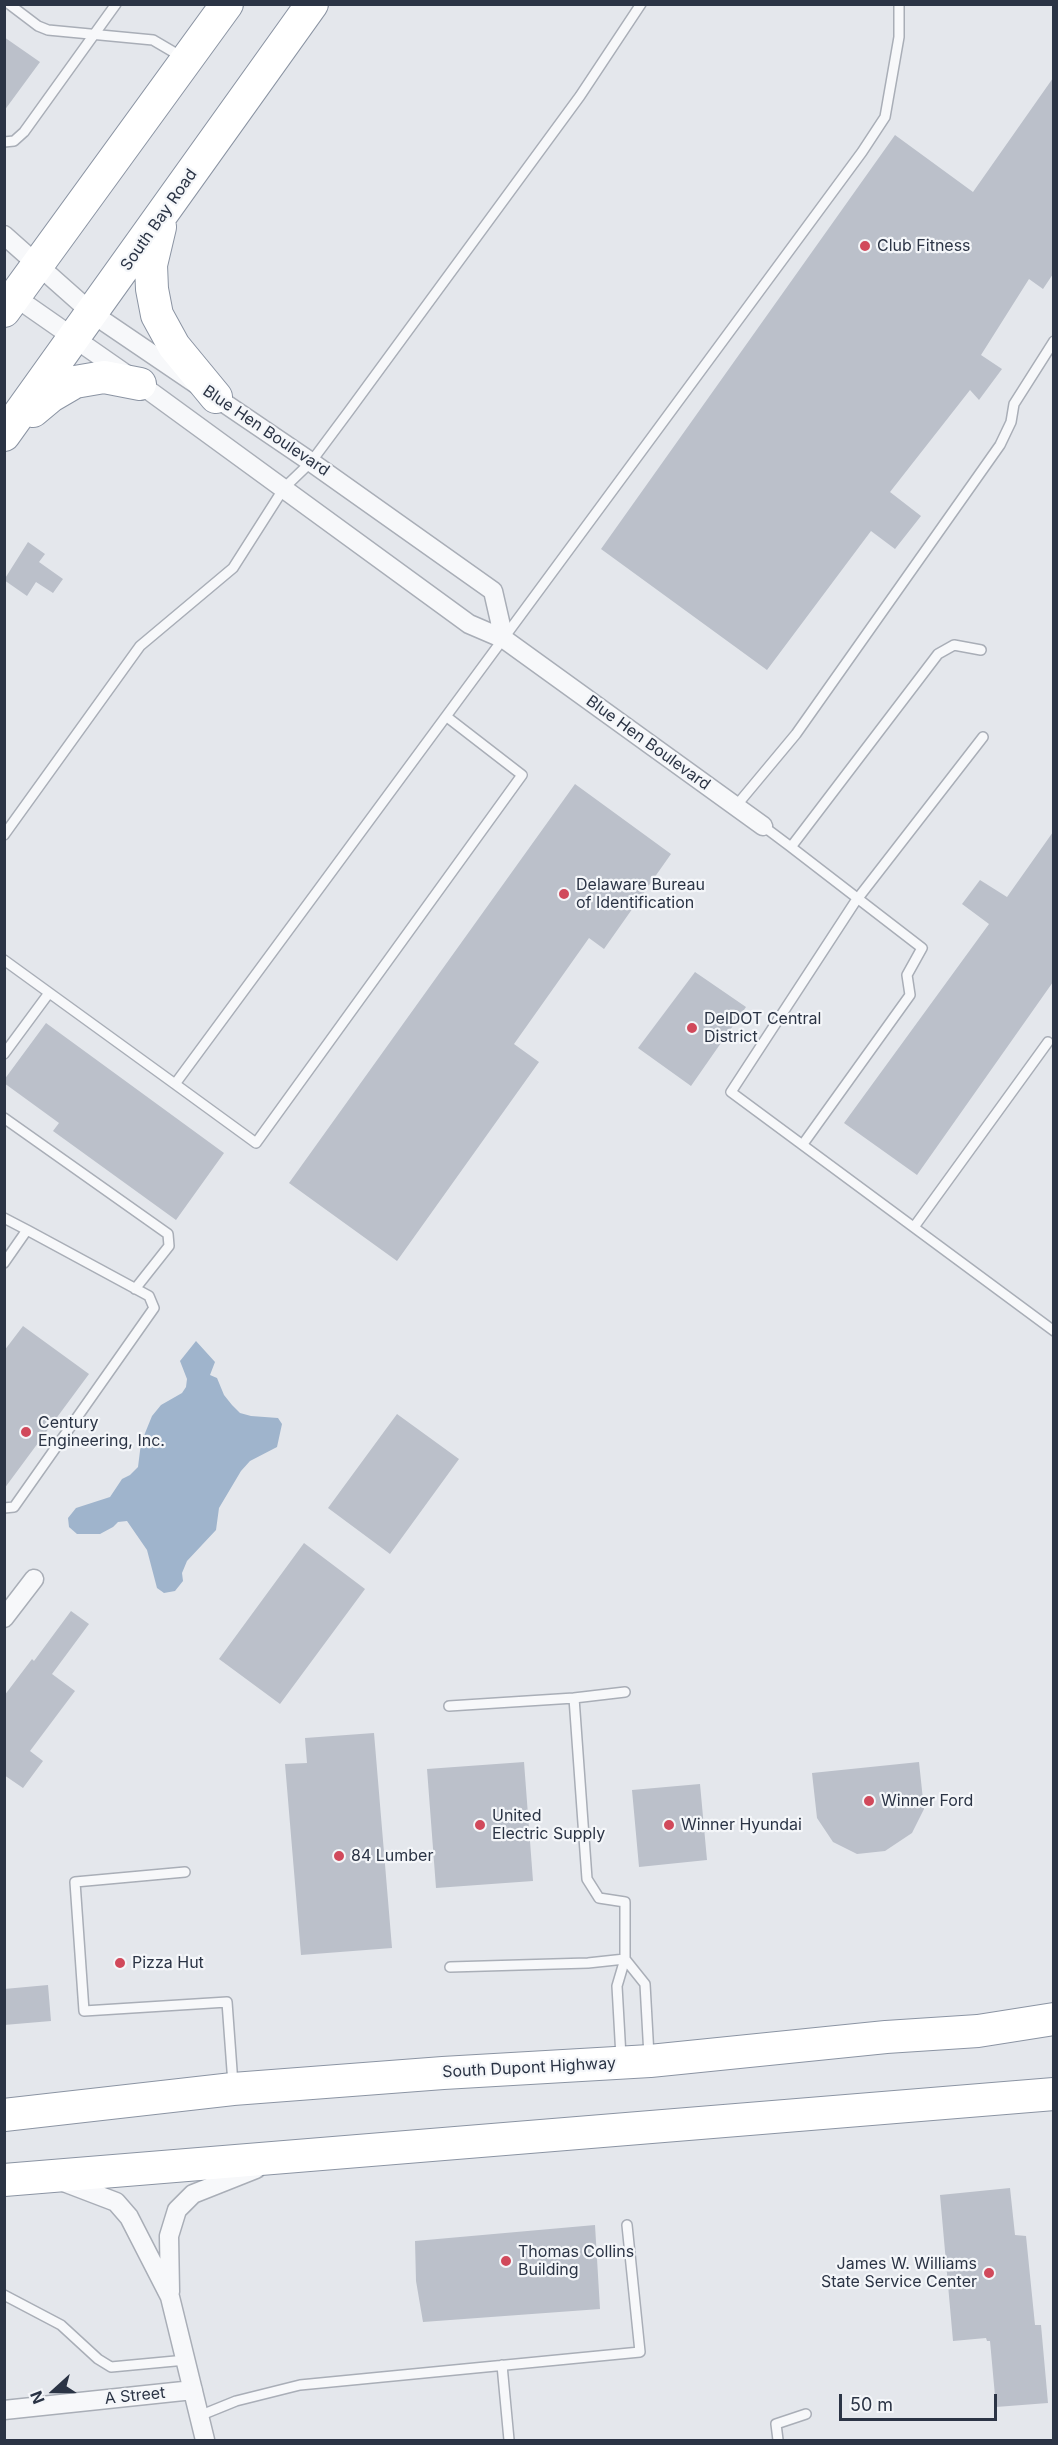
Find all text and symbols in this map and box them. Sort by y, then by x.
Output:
street label: South Bay Road [117,165,201,275]
place label: Club Fitness [877,236,971,256]
marker: Club Fitness [858,239,872,253]
street label: Blue Hen Boulevard [199,381,333,481]
street label: Blue Hen Boulevard [582,692,714,794]
place label: Delaware Bureau of Identification [576,875,705,913]
marker: Delaware Bureau of Identification [557,887,571,901]
place label: DelDOT Central District [704,1009,821,1047]
marker: DelDOT Central District [685,1021,699,1035]
place label: Century Engineering, Inc. [38,1413,165,1451]
marker: Century Engineering, Inc. [19,1425,33,1439]
place label: Winner Ford [881,1791,973,1811]
marker: Winner Ford [862,1794,876,1808]
place label: United Electric Supply [492,1806,605,1844]
place label: Winner Hyundai [681,1815,802,1835]
marker: United Electric Supply [473,1818,487,1832]
marker: Winner Hyundai [662,1818,676,1832]
place label: 84 Lumber [351,1846,433,1866]
marker: 84 Lumber [332,1849,346,1863]
place label: Pizza Hut [132,1953,204,1973]
marker: Pizza Hut [113,1956,127,1970]
street label: South Dupont Highway [442,2054,616,2082]
place label: Thomas Collins Building [518,2242,634,2280]
marker: Thomas Collins Building [499,2254,513,2268]
place label: James W. Williams State Service Center [821,2254,977,2292]
marker: James W. Williams State Service Center [982,2266,996,2280]
north arrow [24,2361,84,2421]
scale bar [842,2382,1000,2420]
street label: A Street [104,2383,166,2409]
text: N [26,2388,49,2407]
text: 50 m [850,2394,893,2415]

